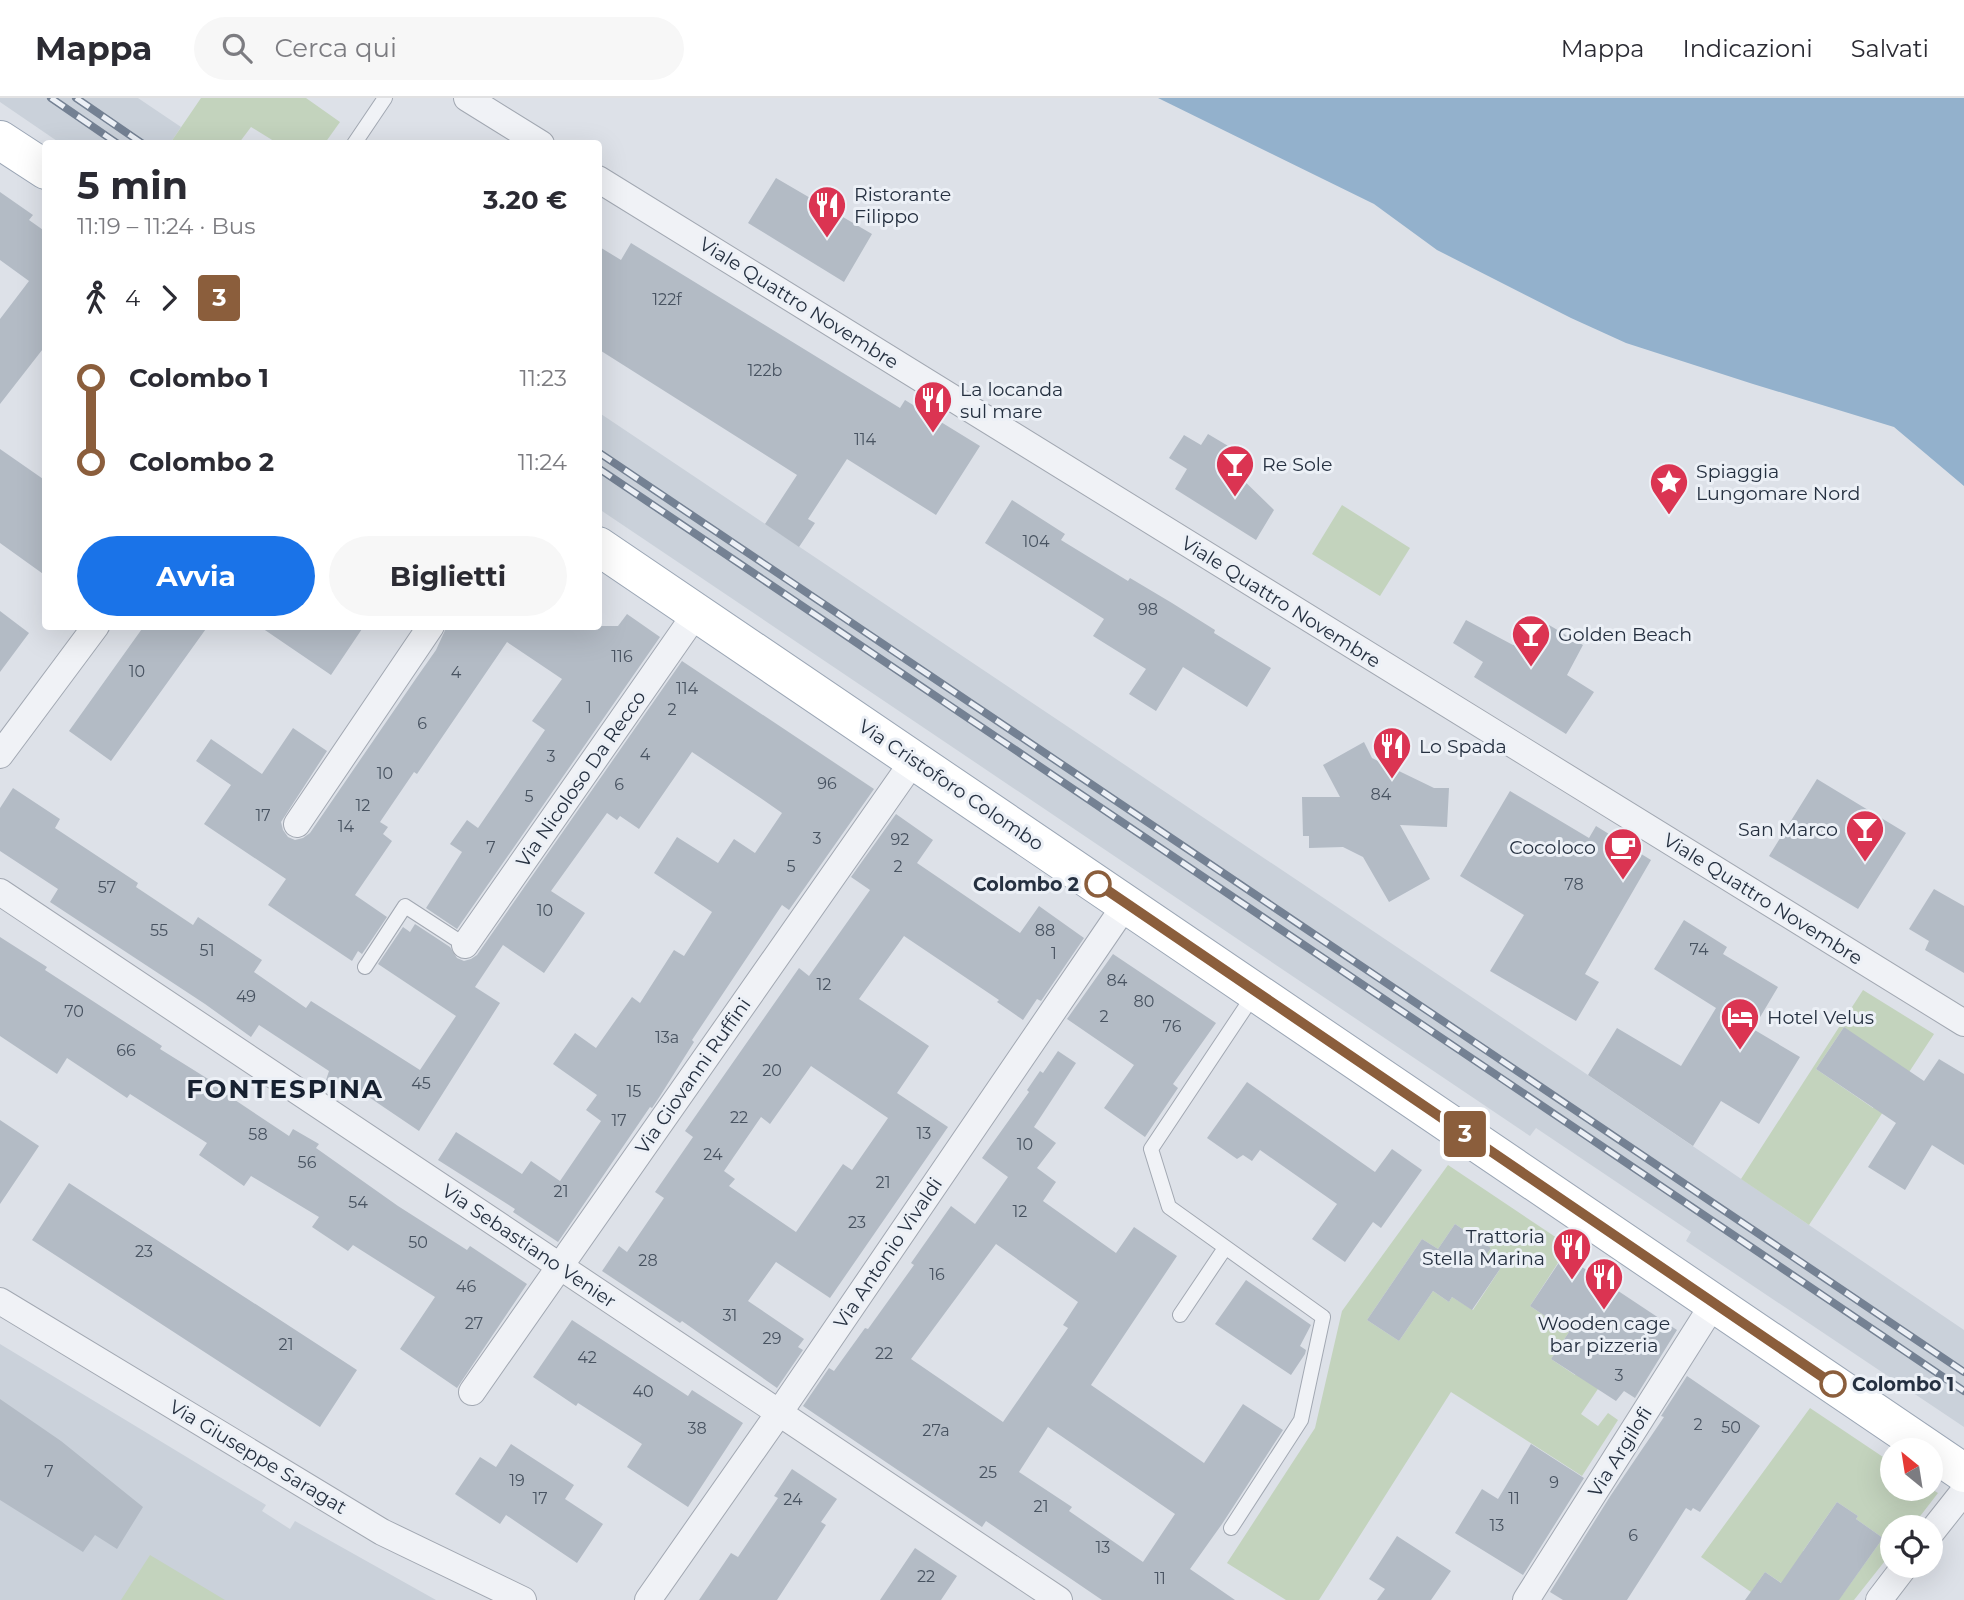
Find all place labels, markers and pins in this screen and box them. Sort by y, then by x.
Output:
place label: Ristorante Filippo [854,183,951,228]
restaurant icon: Ristorante Filippo [806,184,848,239]
place label: La locanda sul mare [960,378,1063,423]
restaurant icon: La locanda sul mare [912,379,954,434]
bar icon: Re Sole [1214,443,1256,498]
place label: Re Sole [1262,453,1332,476]
place label: Spiaggia Lungomare Nord [1696,460,1860,505]
place icon: Spiaggia Lungomare Nord [1648,461,1690,516]
bar icon: Golden Beach [1510,613,1552,668]
place label: Golden Beach [1558,623,1692,646]
restaurant icon: Lo Spada [1371,725,1413,780]
place label: Lo Spada [1419,735,1507,758]
bar icon: San Marco [1844,808,1886,863]
place label: San Marco [1738,818,1838,841]
cafe icon: Cocoloco [1602,826,1644,881]
place label: Cocoloco [1509,836,1596,859]
marker: Colombo 2 [1085,871,1111,897]
place label: Colombo 2 [973,873,1079,896]
hotel icon: Hotel Velus [1719,996,1761,1051]
place label: Hotel Velus [1767,1006,1874,1029]
place label: Trattoria Stella Marina [1422,1225,1545,1270]
restaurant icon: Trattoria Stella Marina [1551,1226,1593,1281]
restaurant icon: Wooden cage bar pizzeria [1583,1256,1625,1311]
place label: Wooden cage bar pizzeria [1538,1312,1670,1357]
marker: Colombo 1 [1820,1371,1846,1397]
place label: Colombo 1 [1852,1373,1954,1396]

